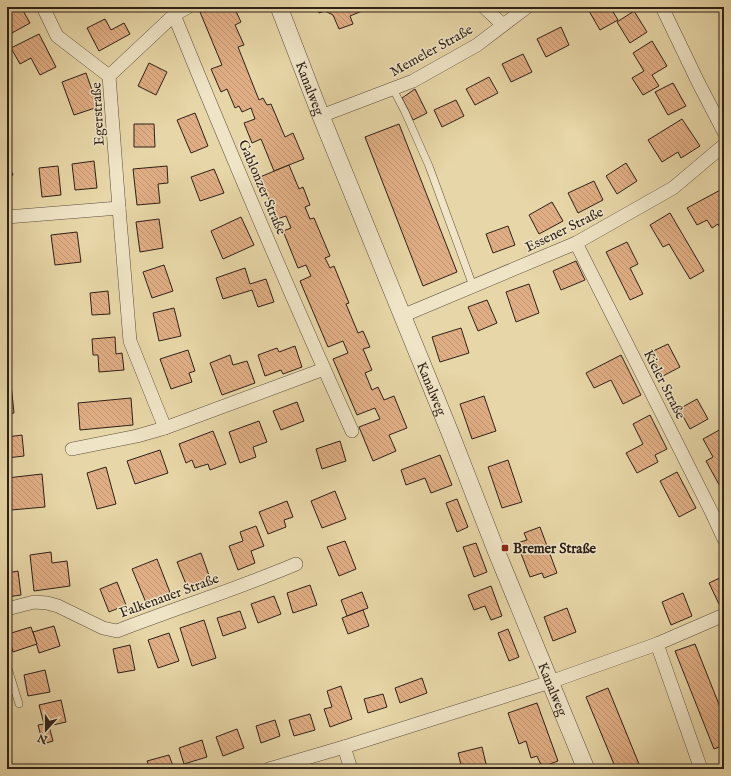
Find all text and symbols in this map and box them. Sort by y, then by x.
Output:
street label: Memeler Straße [387,20,477,81]
street label: Kanalweg [291,59,328,118]
street label: Egerstraße [87,81,109,146]
street label: Gablonzer Straße [234,137,290,238]
street label: Essener Straße [522,203,607,257]
street label: Kieler Straße [639,347,690,423]
street label: Kanalweg [412,359,450,419]
place label: Bremer Straße [513,540,597,558]
marker: Bremer Straße [500,543,510,553]
street label: Falkenauer Straße [117,569,222,622]
street label: Kanalweg [533,660,571,719]
north arrow [26,710,66,750]
text: N [35,730,51,747]

